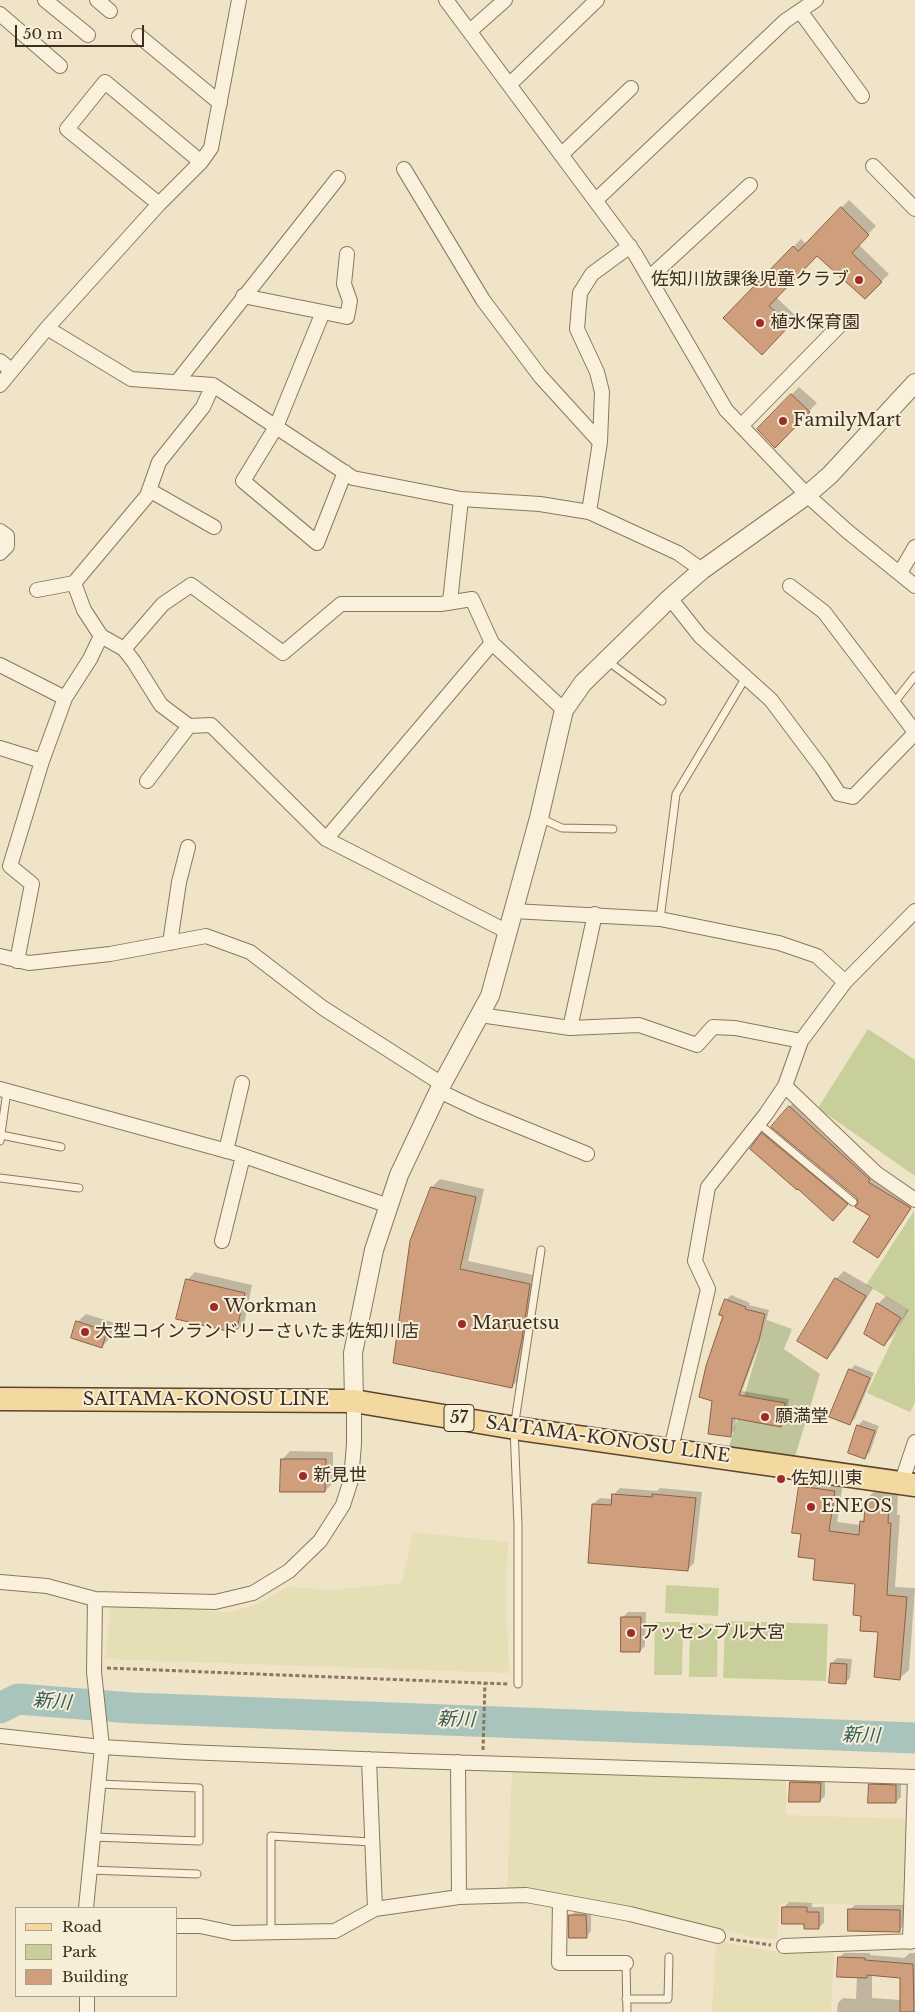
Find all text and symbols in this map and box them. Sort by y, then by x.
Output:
scale bar [18,15,146,47]
text: 50 m [23,24,63,43]
place label: 佐知川放課後児童クラブ [651,269,849,291]
marker: 佐知川放課後児童クラブ [853,274,865,286]
place label: 植水保育園 [770,312,860,334]
marker: 植水保育園 [754,317,766,329]
place label: FamilyMart [793,410,901,432]
marker: FamilyMart [777,415,789,427]
place label: Workman [224,1296,317,1318]
marker: Workman [208,1301,220,1313]
place label: Maruetsu [472,1313,560,1335]
marker: Maruetsu [456,1318,468,1330]
place label: 大型コインランドリーさいたま佐知川店 [95,1321,419,1343]
marker: 大型コインランドリーさいたま佐知川店 [79,1326,91,1338]
street label: SAITAMA-KONOSU LINE [83,1389,329,1411]
road number: 57 [444,1405,474,1432]
place label: 願満堂 [775,1406,829,1428]
marker: 願満堂 [759,1411,771,1423]
street label: SAITAMA-KONOSU LINE [485,1412,731,1468]
place label: 新見世 [313,1465,367,1487]
place label: 佐知川東 [791,1468,863,1490]
marker: 新見世 [297,1470,309,1482]
marker: 佐知川東 [775,1473,787,1485]
place label: ENEOS [821,1496,892,1518]
marker: ENEOS [805,1501,817,1513]
place label: アッセンブル大宮 [641,1622,785,1644]
marker: アッセンブル大宮 [625,1627,637,1639]
water label: 新川 [32,1689,72,1715]
water label: 新川 [437,1708,475,1732]
water label: 新川 [842,1724,880,1748]
legend [15,1907,178,1997]
text: Road [62,1917,102,1936]
text: Park [62,1942,97,1961]
text: Building [62,1967,128,1986]

